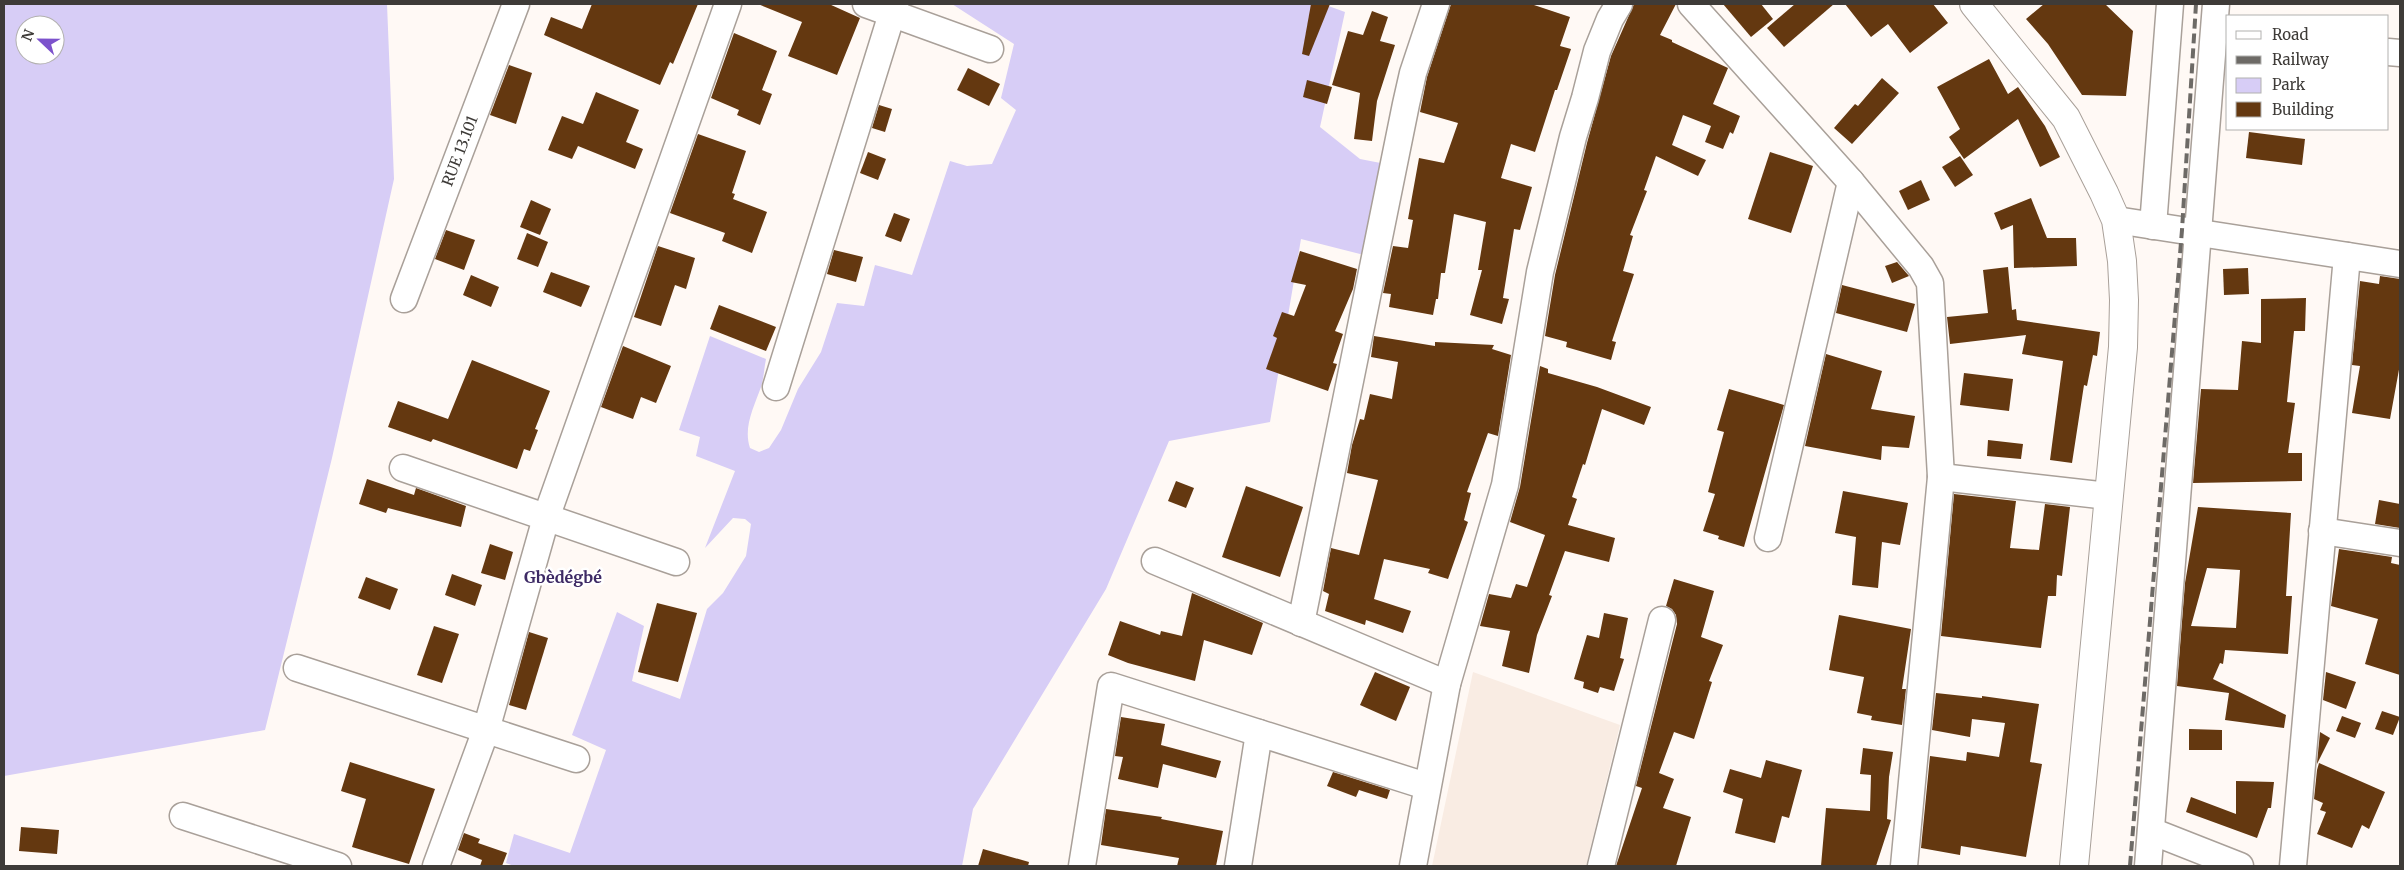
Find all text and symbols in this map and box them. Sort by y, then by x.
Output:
north arrow [15,15,65,65]
legend [2226,15,2389,130]
text: Road [2272,25,2308,44]
text: N [18,27,38,44]
text: Railway [2272,50,2329,69]
text: Park [2272,75,2306,94]
text: Building [2272,100,2334,119]
street label: RUE 13.101 [437,113,482,189]
district label: Gbèdégbé [524,567,602,587]

